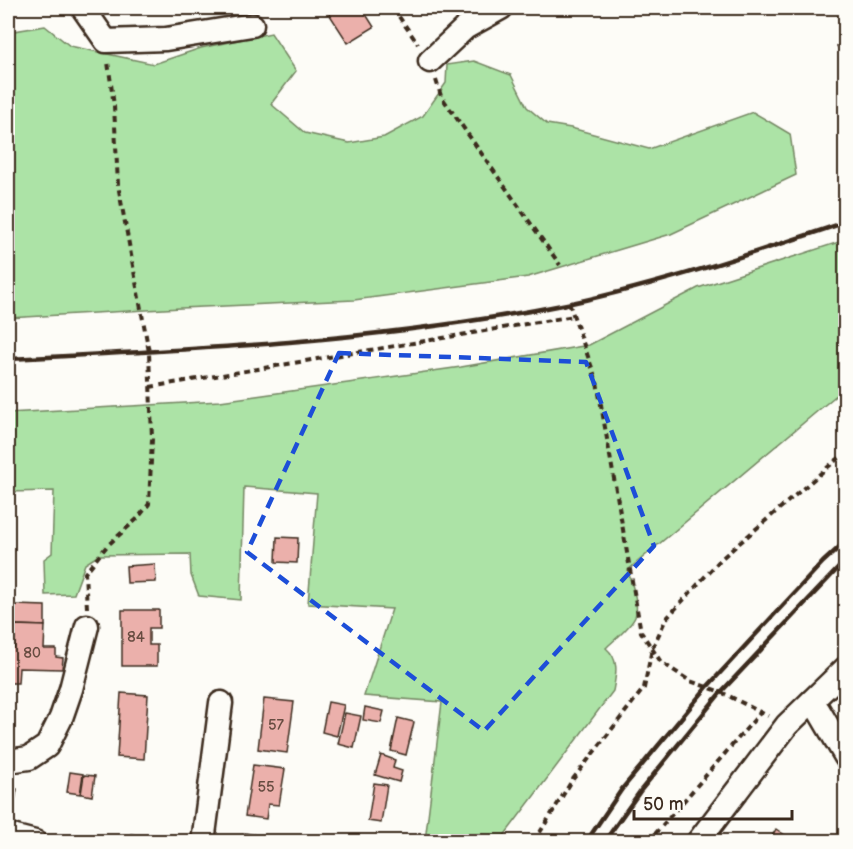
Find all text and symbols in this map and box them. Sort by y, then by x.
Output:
house number: 84 [127,628,145,647]
house number: 80 [23,644,41,663]
house number: 57 [268,716,285,735]
house number: 55 [257,778,275,797]
scale bar [634,783,792,821]
text: 50 m [643,794,684,815]

